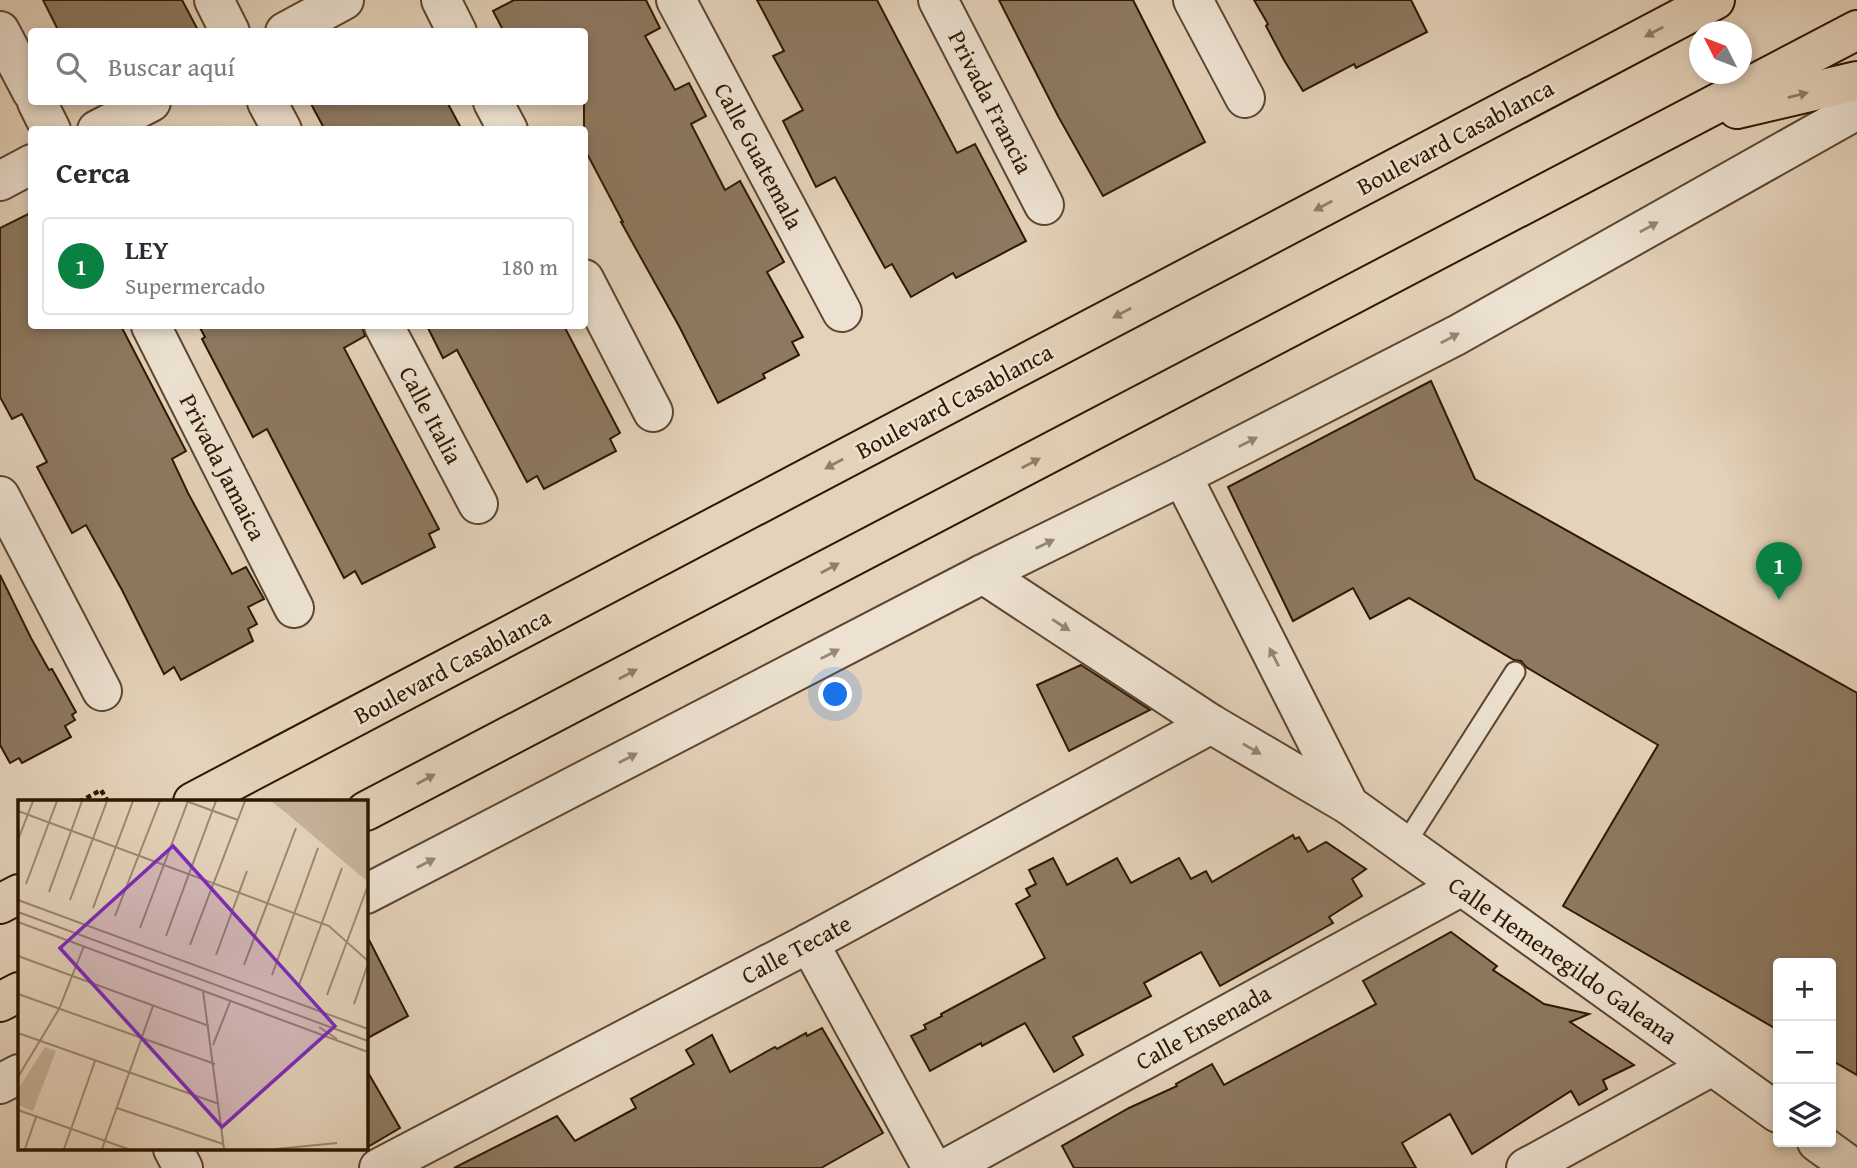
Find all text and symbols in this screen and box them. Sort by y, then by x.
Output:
north arrow [1689,21,1752,84]
street label: Privada Francia [940,24,1042,180]
one-way arrow [1645,26,1664,38]
search box [28,28,588,105]
text: Buscar aquí [108,47,235,86]
icon: search [52,48,90,86]
street label: Boulevard Casablanca [1350,70,1560,204]
street label: Calle Guatemala [706,76,813,236]
one-way arrow [1787,89,1809,100]
text: Cerca [56,150,130,194]
one-way arrow [1313,201,1333,212]
one-way arrow [1639,221,1658,233]
text: LEY [125,230,169,269]
text: 1 [75,250,87,283]
text: 180 m [501,250,558,283]
text: Supermercado [125,269,265,302]
one-way arrow [1112,307,1132,318]
one-way arrow [1441,332,1460,344]
street label: Boulevard Casablanca [849,334,1059,468]
street label: Calle Italia [391,360,472,471]
street label: Privada Jamaica [171,388,275,547]
one-way arrow [1238,437,1258,448]
one-way arrow [1021,457,1041,469]
one-way arrow [824,459,844,470]
one-way arrow [1035,539,1055,550]
pin: 1 [1756,542,1802,600]
one-way arrow [820,563,840,575]
street label: Boulevard Casablanca [347,599,557,733]
one-way arrow [1051,619,1071,632]
one-way arrow [1268,647,1279,667]
one-way arrow [821,648,841,660]
one-way arrow [618,668,638,679]
your location [818,677,852,711]
one-way arrow [1243,742,1262,755]
one-way arrow [619,752,638,764]
one-way arrow [416,773,436,785]
inset map [18,800,368,1150]
one-way arrow [416,857,436,868]
street label: Calle Hemenegildo Galeana [1441,867,1685,1053]
street label: Calle Tecate [735,905,857,993]
map controls [1773,958,1836,1147]
button: + [1773,958,1836,1021]
street label: Calle Ensenada [1129,975,1278,1079]
button: − [1773,1021,1836,1084]
button: layers [1773,1084,1836,1147]

